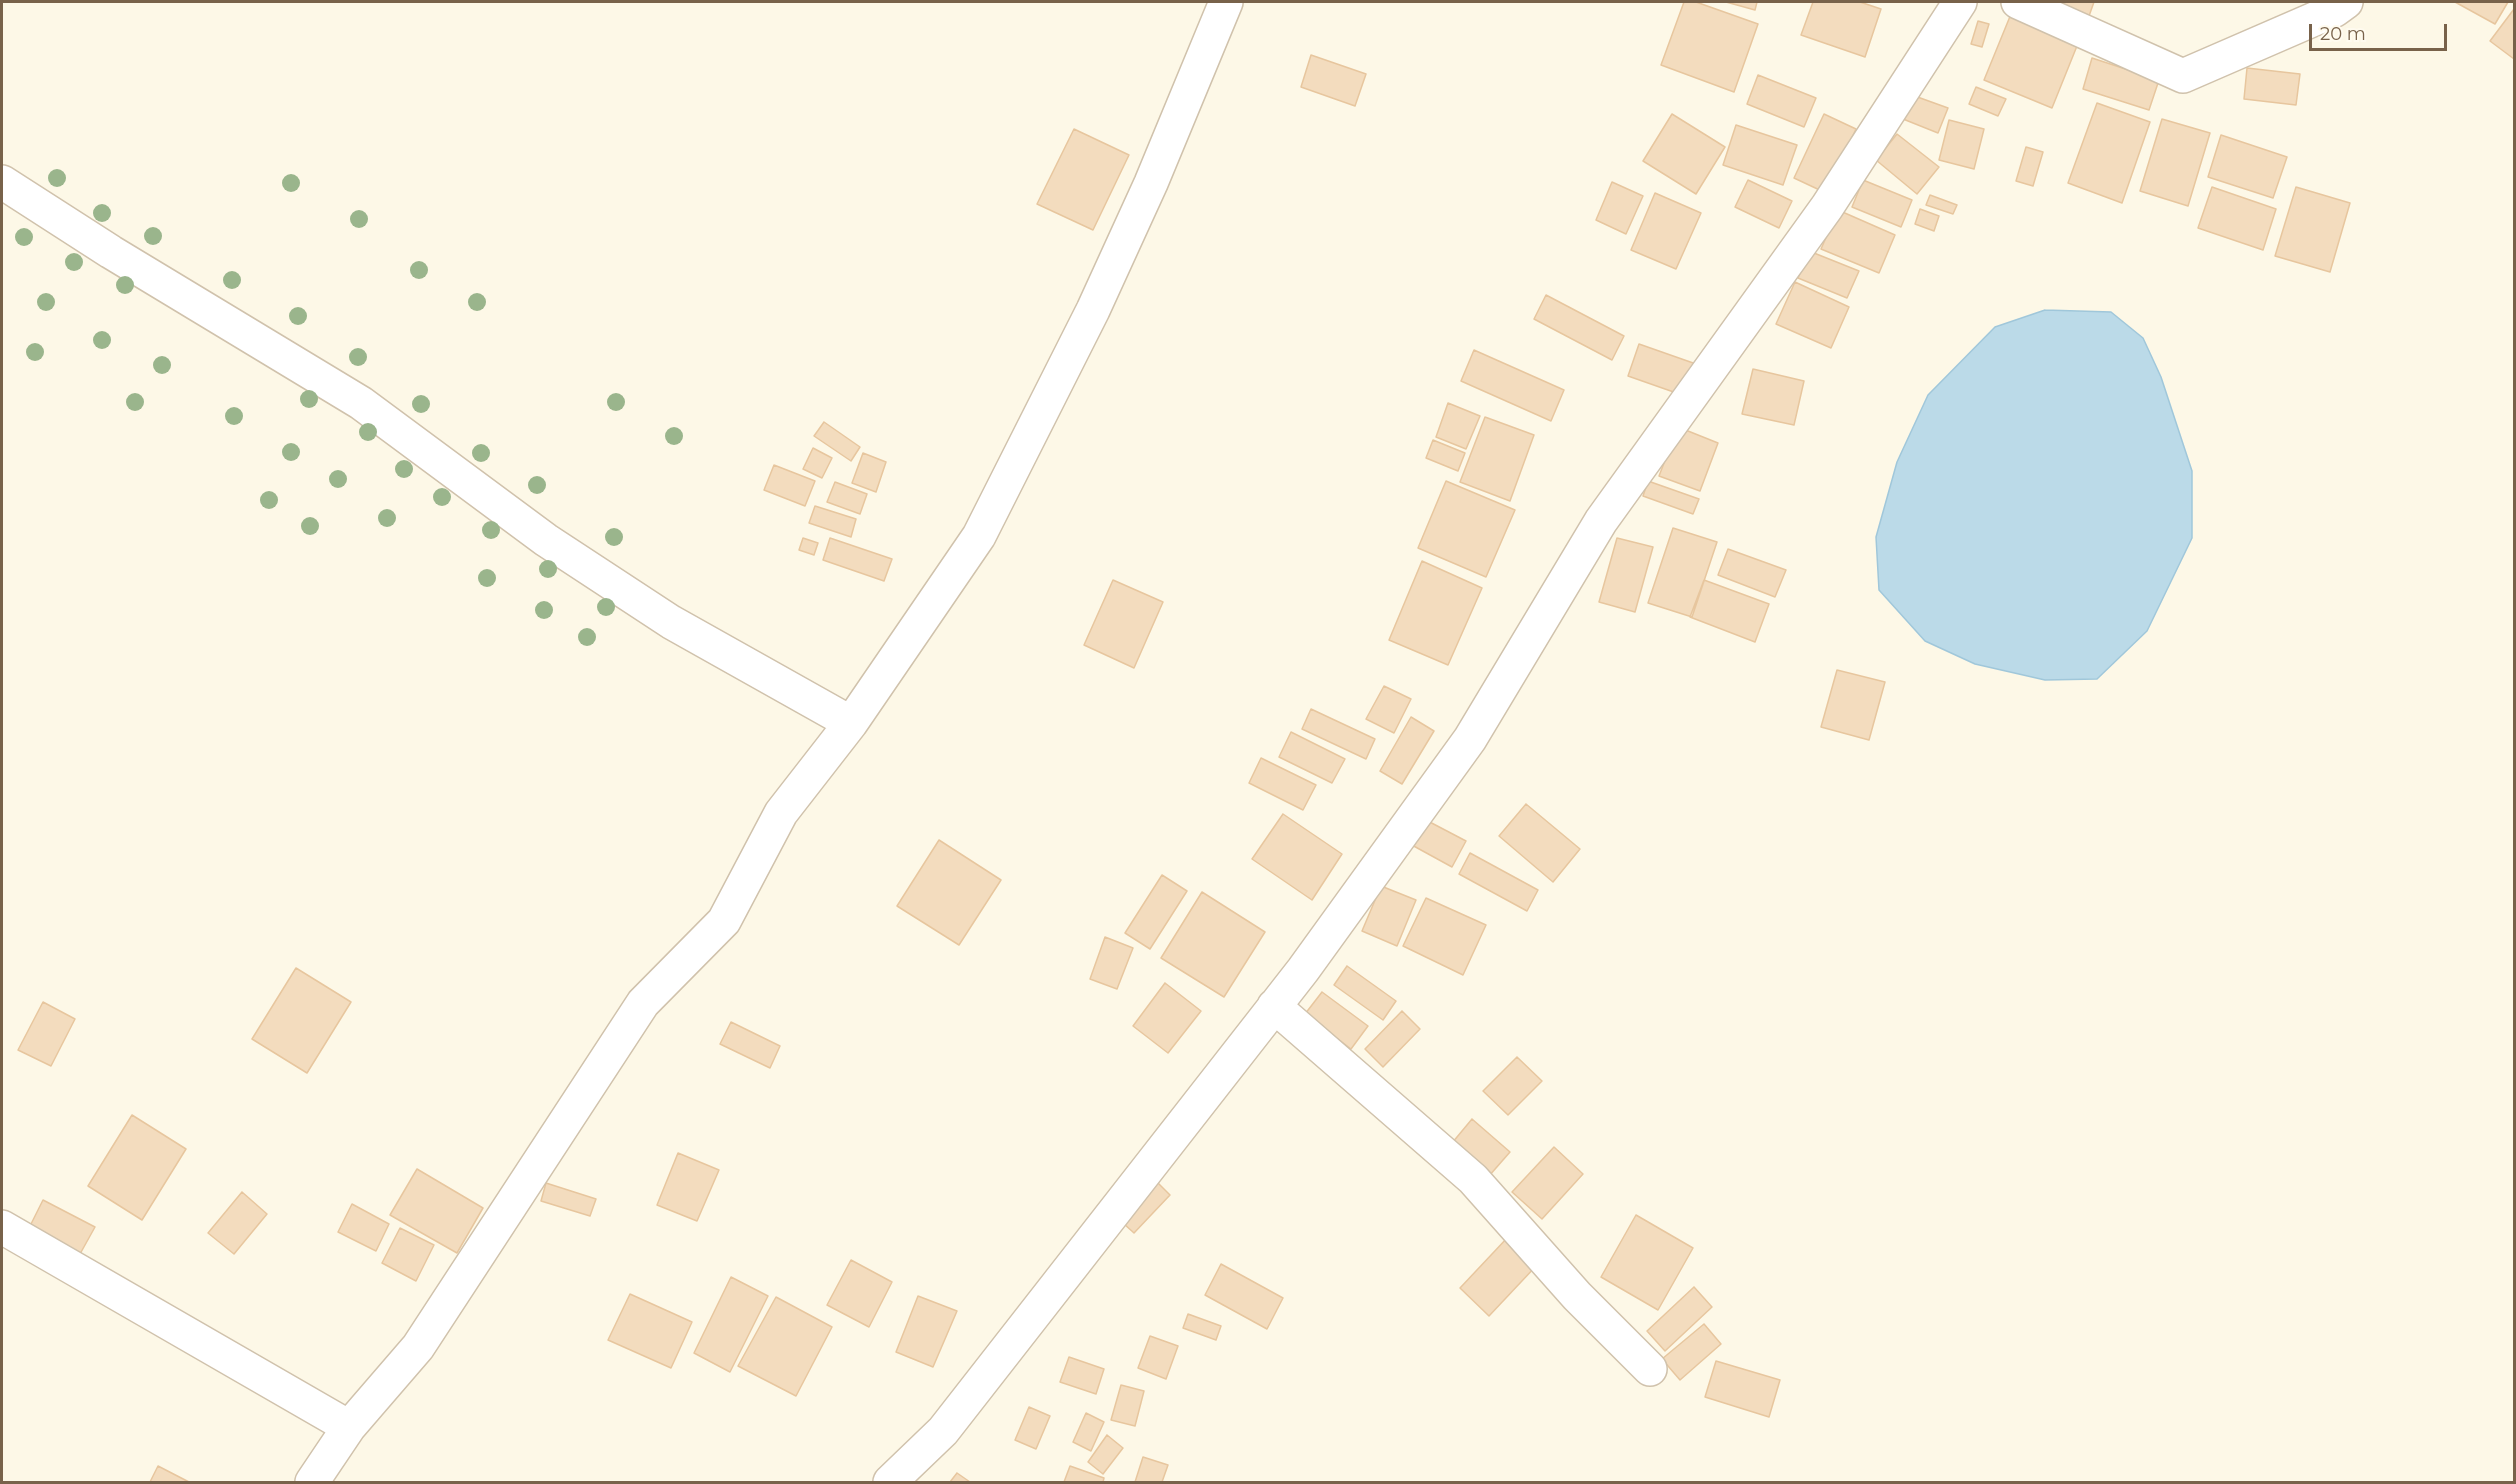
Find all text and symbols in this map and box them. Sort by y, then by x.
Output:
scale bar [2312,12,2450,50]
text: 20 m [2320,23,2366,45]

